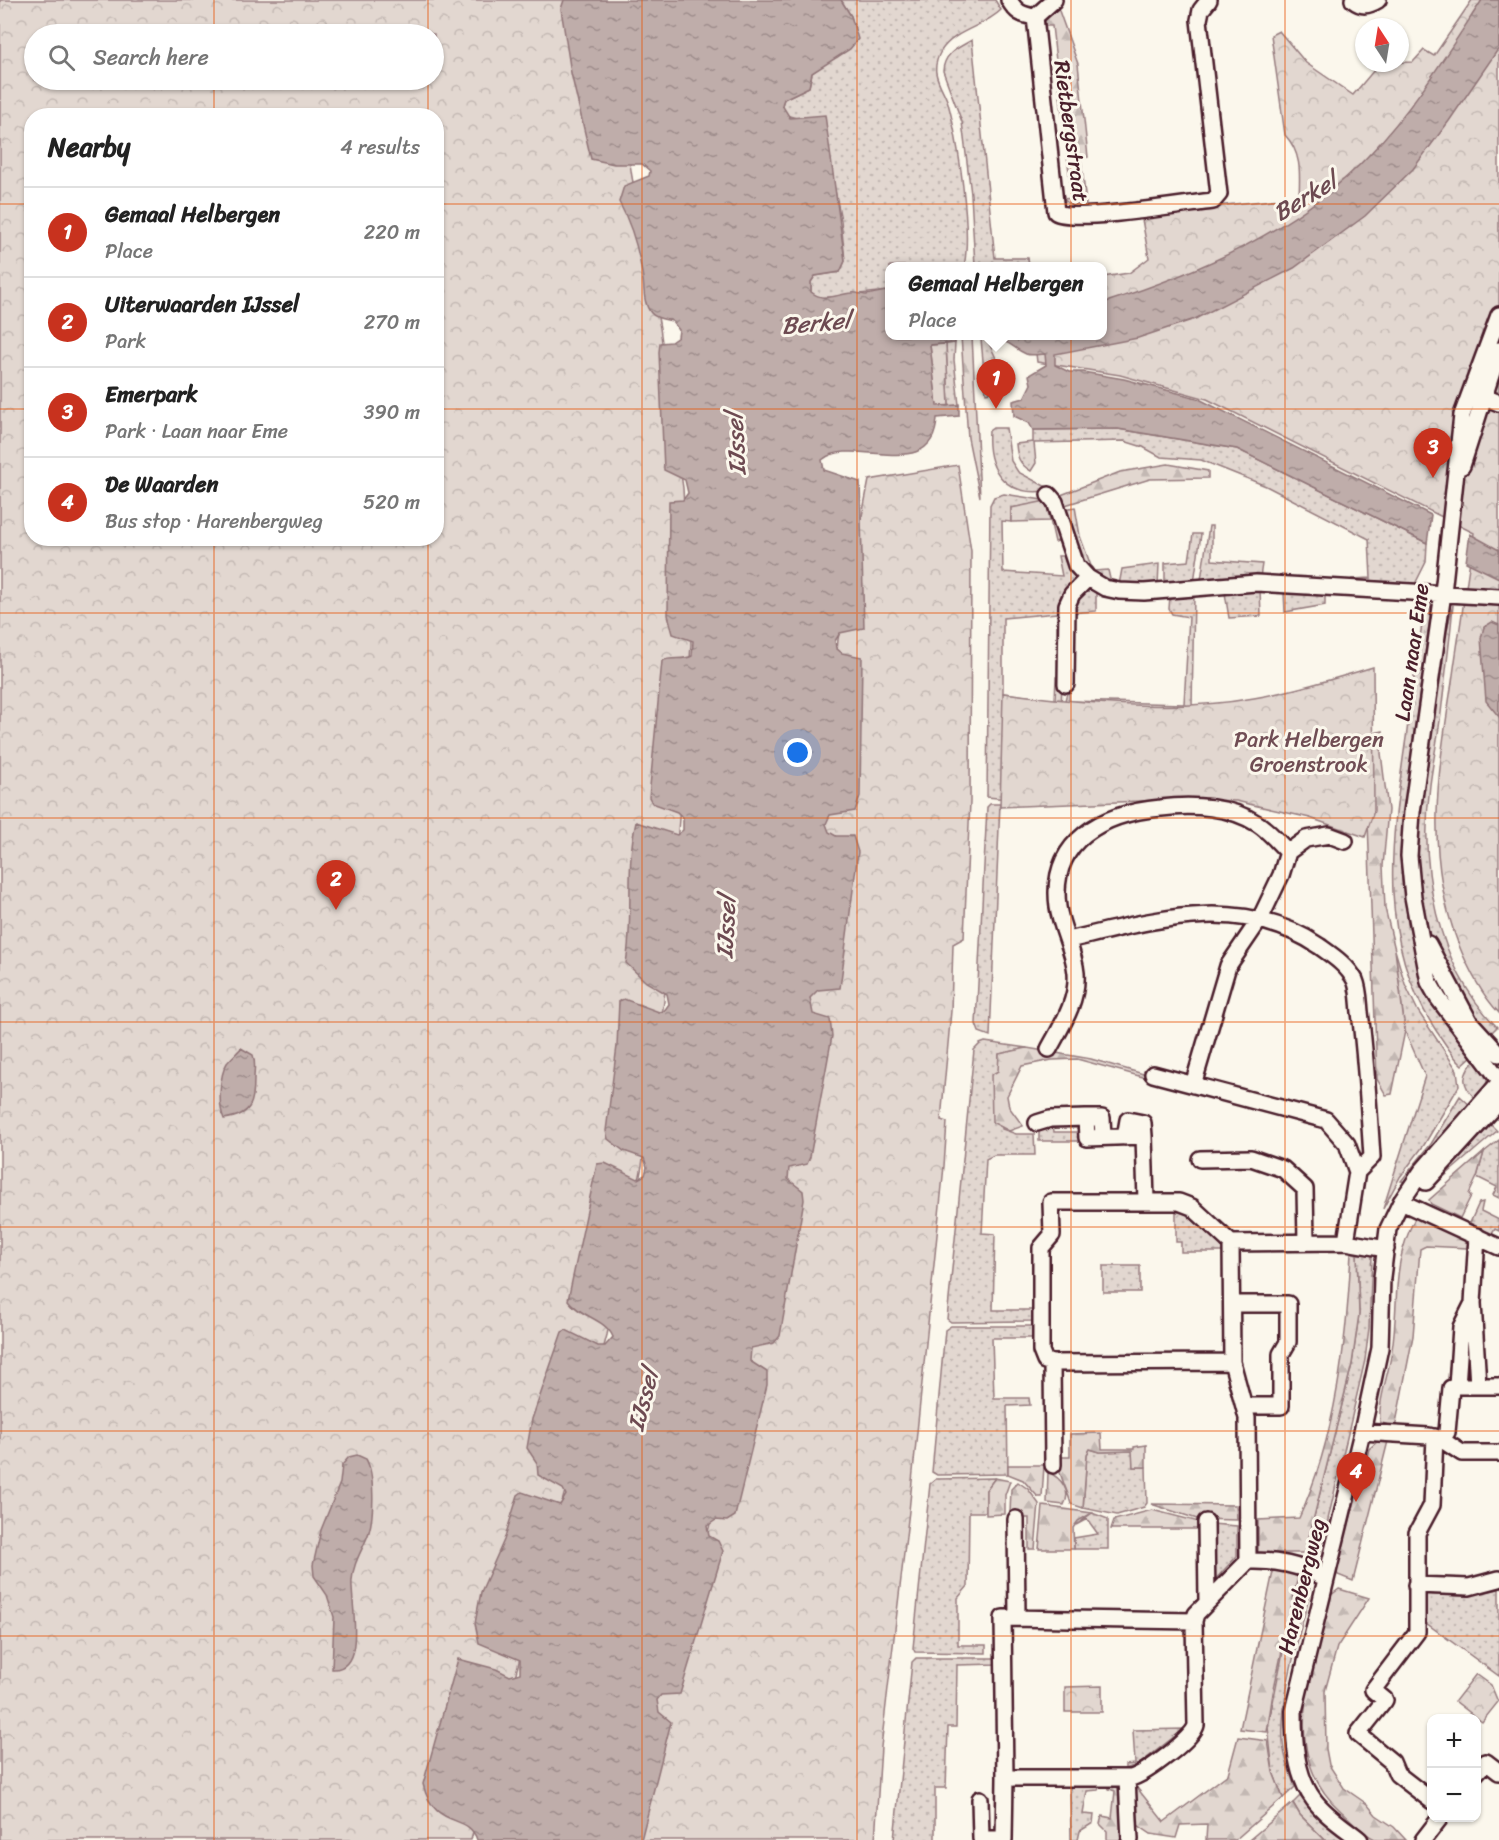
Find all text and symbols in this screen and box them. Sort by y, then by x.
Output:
north arrow [1355,18,1409,72]
search box [24,24,444,90]
text: Search here [93,38,209,77]
icon: search [45,41,78,74]
street label: Rietbergstraat [1042,58,1101,205]
text: Nearby [48,124,130,170]
text: 4 results [340,130,420,165]
water label: Berkel [1265,159,1350,233]
text: Gemaal Helbergen [105,195,280,234]
text: 1 [63,215,72,250]
text: 220 m [364,215,420,250]
text: Place [105,234,153,269]
popup [885,262,1107,340]
text: Gemaal Helbergen [908,264,1084,303]
text: Uiterwaarden IJssel [105,285,299,324]
water label: Berkel [780,299,857,347]
text: Place [908,303,957,338]
text: 2 [62,305,73,340]
text: 270 m [364,305,420,340]
text: Park [105,324,146,359]
pin: 1 [976,360,1016,409]
text: Emerpark [105,375,198,414]
text: 3 [62,395,73,430]
text: 390 m [364,395,420,430]
water label: IJssel [713,407,759,477]
text: Park · Laan naar Eme [105,414,288,449]
pin: 3 [1414,428,1452,478]
text: De Waarden [105,465,218,504]
text: 4 [61,485,74,520]
text: 520 m [363,485,420,520]
text: Bus stop · Harenbergweg [105,504,323,539]
street label: Laan naar Eme [1383,581,1440,724]
park label: Park Helbergen Groenstrook [1234,720,1384,784]
your location [783,738,812,767]
pin: 2 [316,860,356,910]
water label: IJssel [703,890,749,960]
water label: IJssel [614,1360,673,1436]
pin: 4 [1336,1452,1376,1502]
street label: Harenbergweg [1266,1514,1337,1658]
map controls [1427,1714,1481,1822]
button: + [1427,1714,1481,1768]
button: − [1427,1768,1481,1822]

